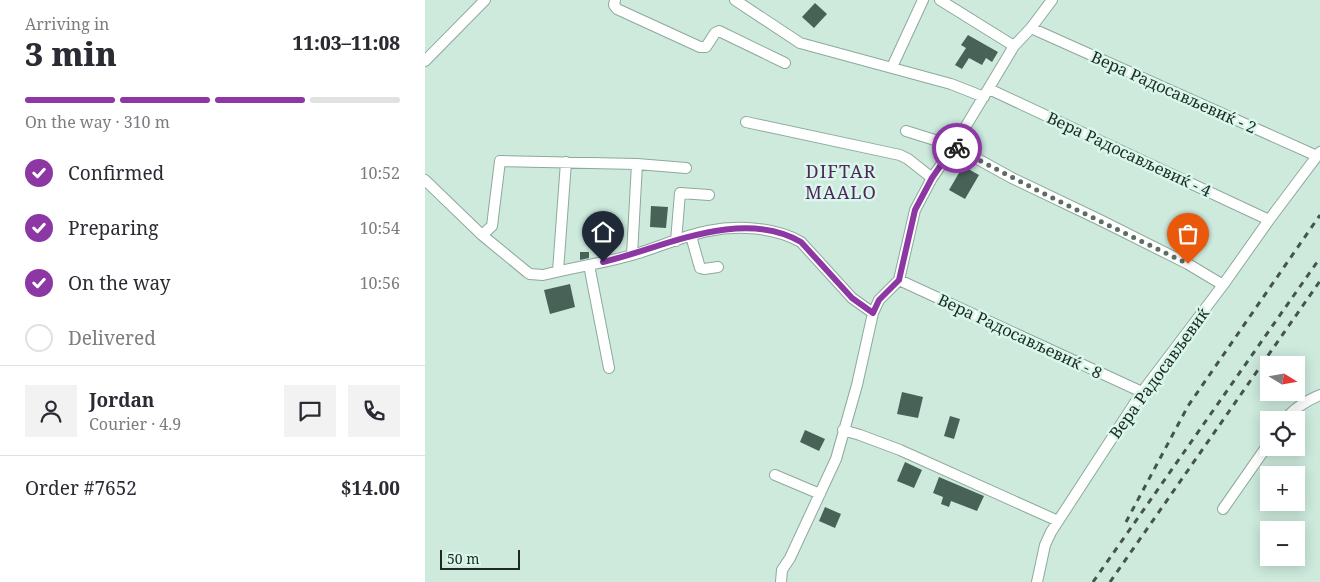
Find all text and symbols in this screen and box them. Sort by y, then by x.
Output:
text: Arriving in [25,13,109,35]
text: 11:03–11:08 [292,30,400,56]
text: 3 min [25,32,117,75]
street label: Вера Радосављевиќ - 2 [1088,46,1260,138]
street label: Вера Радосављевиќ - 4 [1043,106,1215,202]
text: On the way · 310 m [25,111,170,133]
courier [932,123,982,173]
icon: bike [943,134,971,162]
icon: check [25,159,53,187]
district label: DIFTAR MAALO [805,159,877,204]
text: Confirmed [68,160,164,186]
text: 10:52 [360,162,400,184]
pin [582,211,624,262]
pin [1167,213,1209,264]
icon: check [25,214,53,242]
text: Preparing [68,215,158,241]
text: 10:54 [360,217,400,239]
icon: home [589,218,617,246]
icon: bag [1174,220,1202,248]
icon: check [25,269,53,297]
text: On the way [68,270,171,296]
text: 10:56 [360,272,400,294]
street label: Вера Радосављевиќ - 8 [934,288,1106,384]
street label: Вера Радосављевиќ [1104,303,1214,443]
text: Delivered [68,325,156,351]
north arrow [1260,356,1305,401]
map controls [1260,356,1305,566]
button: person [25,385,77,437]
button: chat [284,385,336,437]
button: phone [348,385,400,437]
text: Jordan [89,387,155,413]
button: locate [1260,411,1305,456]
text: Courier · 4.9 [89,413,181,435]
button: + [1260,466,1305,511]
text: Order #7652 [25,475,137,501]
text: $14.00 [341,475,400,501]
button: − [1260,521,1305,566]
scale bar [440,547,520,570]
text: 50 m [447,549,480,568]

